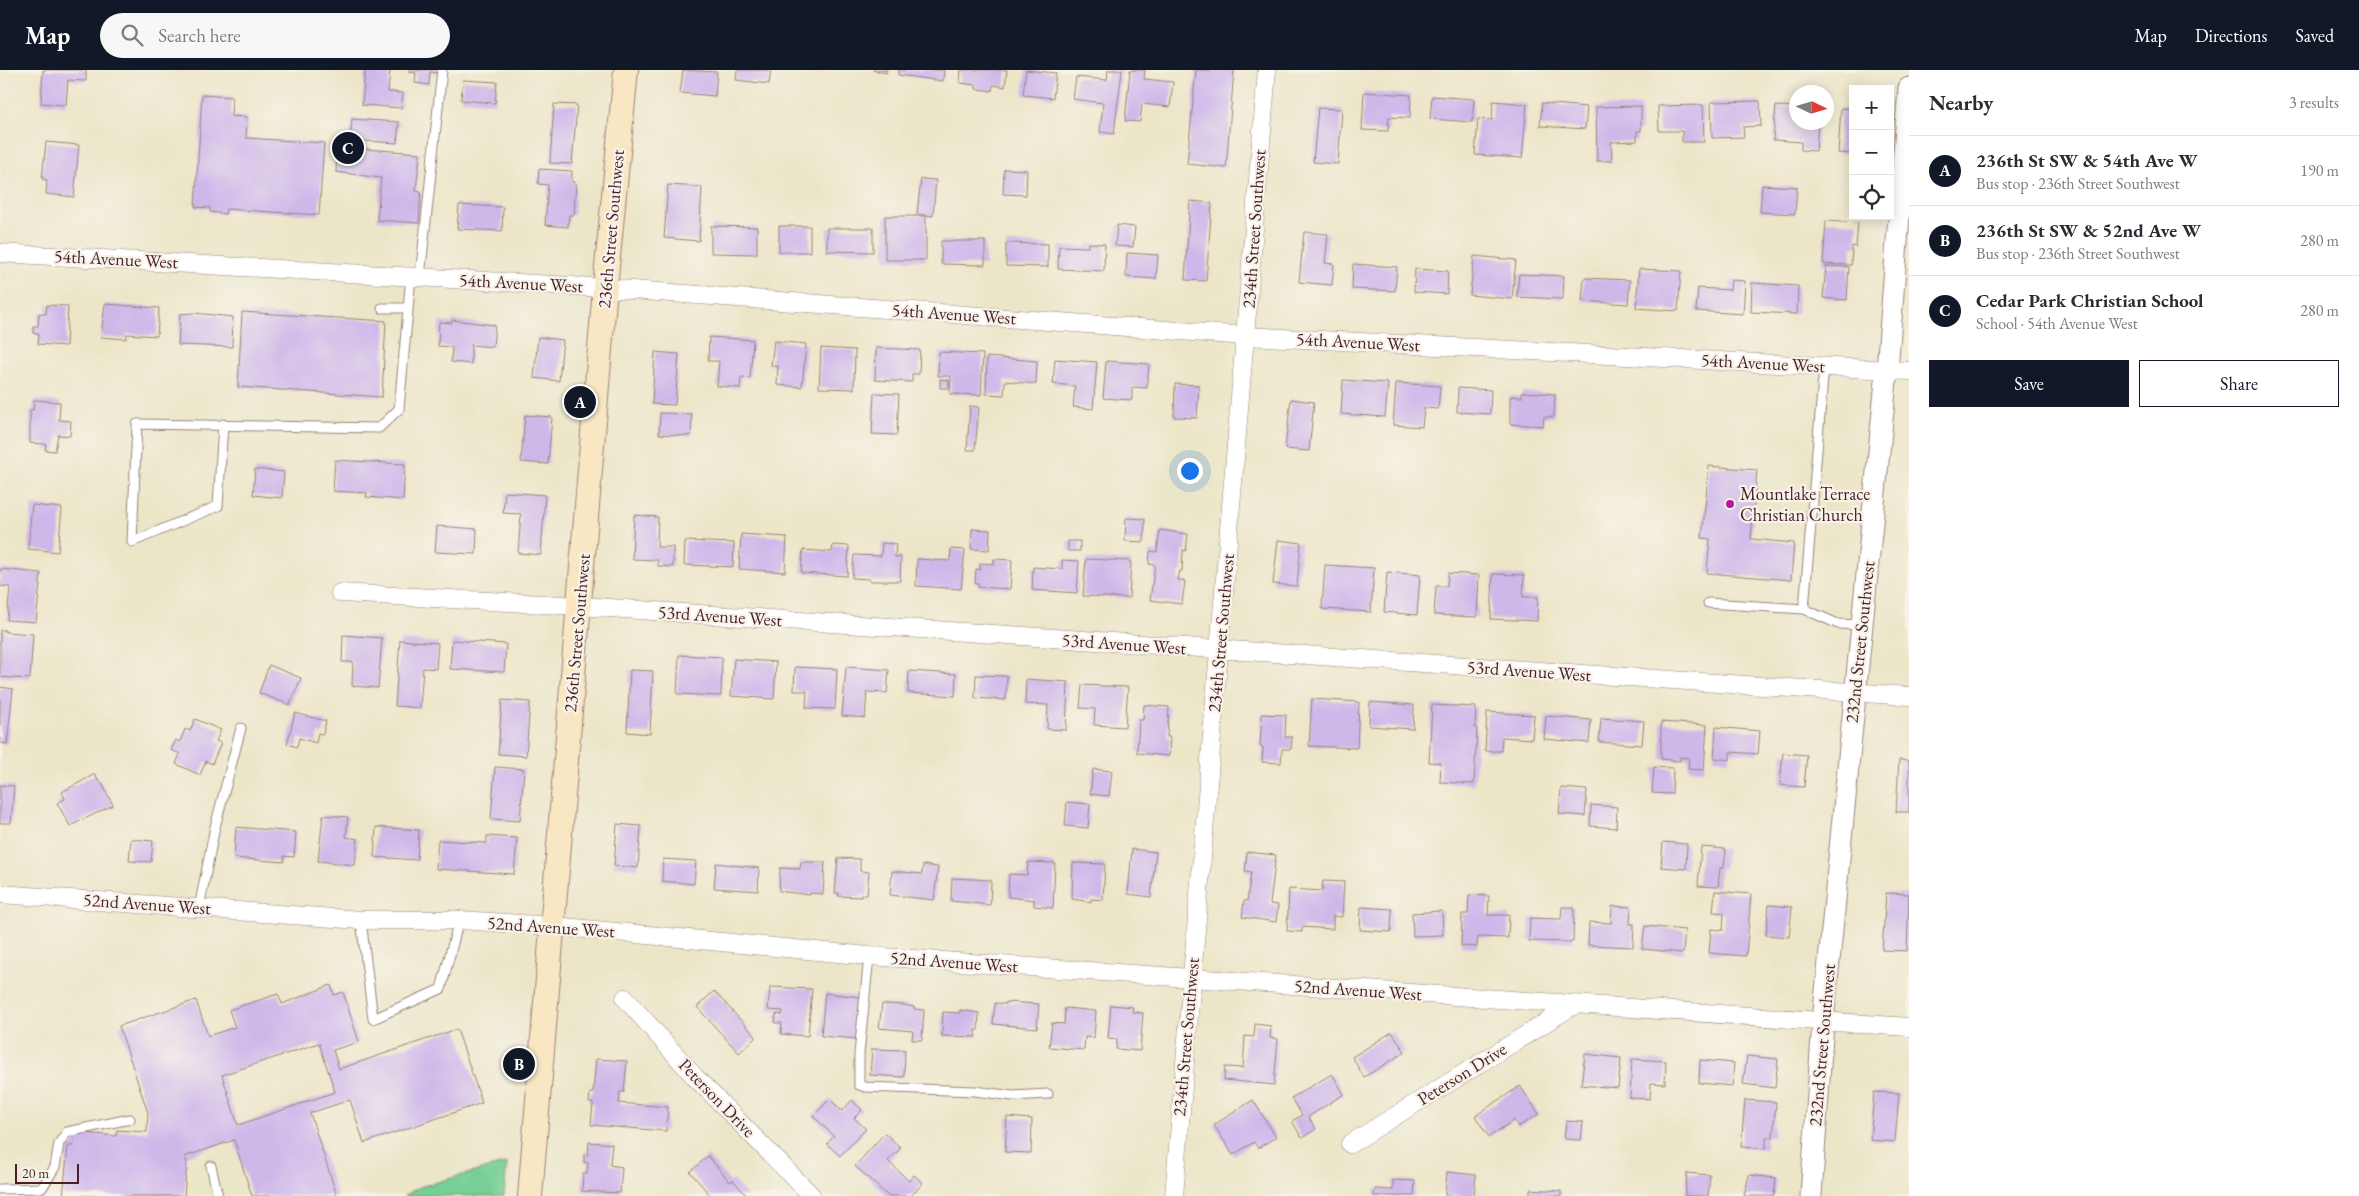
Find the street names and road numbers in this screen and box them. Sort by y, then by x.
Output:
street label: 236th Street Southwest [592,148,629,309]
street label: 234th Street Southwest [1236,148,1271,309]
street label: 54th Avenue West [53,244,179,273]
street label: 54th Avenue West [458,268,584,297]
street label: 54th Avenue West [891,298,1017,329]
street label: 54th Avenue West [1295,327,1421,356]
street label: 54th Avenue West [1700,348,1826,377]
street label: 236th Street Southwest [558,552,595,713]
street label: 234th Street Southwest [1202,552,1239,713]
street label: 232nd Street Southwest [1840,559,1879,724]
street label: 53rd Avenue West [657,600,783,631]
street label: 53rd Avenue West [1061,628,1187,659]
street label: 53rd Avenue West [1466,655,1592,686]
street label: 52nd Avenue West [82,888,212,919]
street label: 52nd Avenue West [486,911,616,942]
street label: 52nd Avenue West [889,946,1019,977]
street label: 234th Street Southwest [1167,956,1204,1117]
street label: 232nd Street Southwest [1803,962,1840,1127]
street label: 52nd Avenue West [1293,974,1423,1005]
street label: Peterson Drive [1413,1037,1511,1110]
street label: Peterson Drive [674,1053,761,1142]

